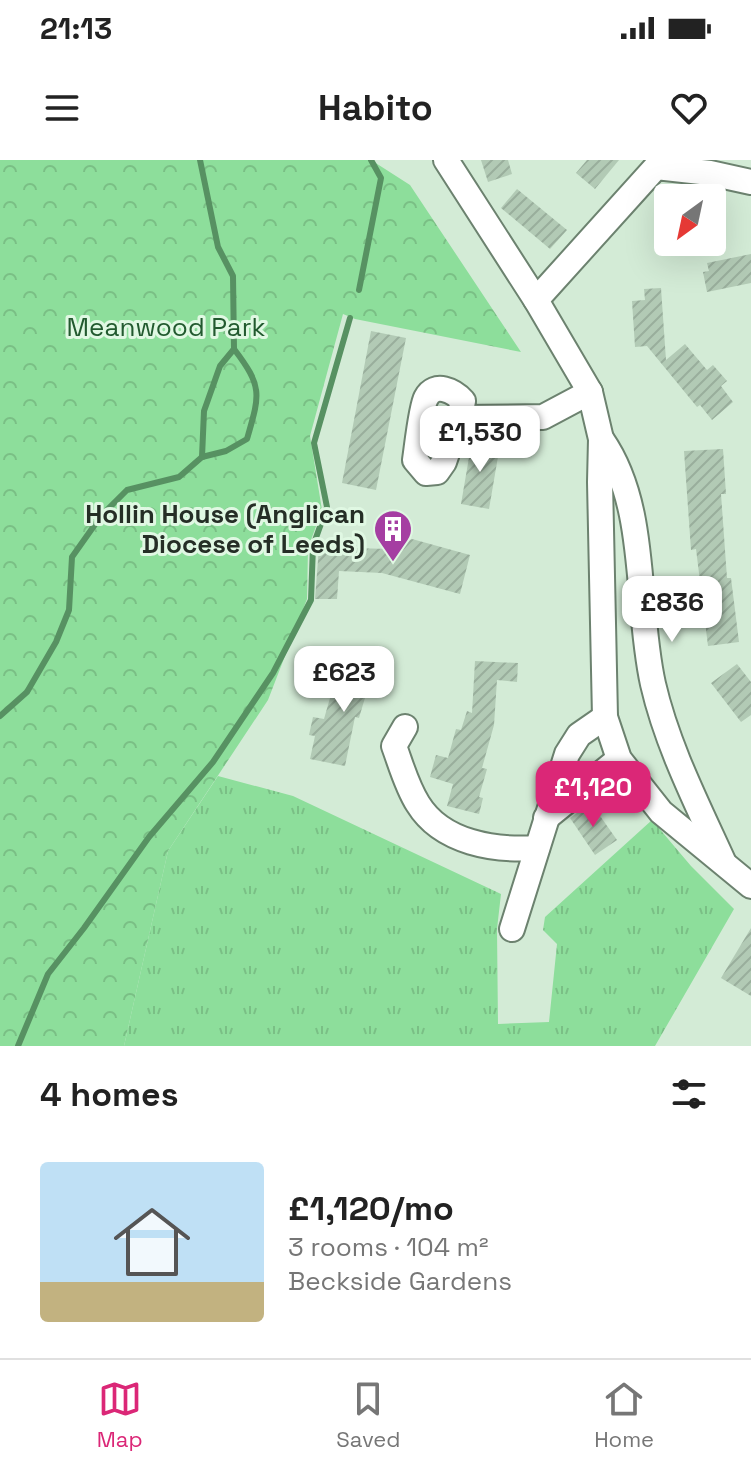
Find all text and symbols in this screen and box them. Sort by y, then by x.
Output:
text: 21:13 [40,9,112,48]
text: Habito [318,85,433,131]
icon: menu [40,86,84,130]
icon: heart [667,86,711,130]
north arrow [654,184,726,256]
map controls [654,184,726,256]
park label: Meanwood Park [67,310,265,344]
pin: £1,530 [415,406,545,474]
text: £1,530 [438,415,522,449]
place label: Hollin House (Anglican Diocese of Leeds) [85,497,365,561]
building icon: Hollin House (Anglican Diocese of Leeds) [372,508,414,563]
pin: £836 [625,576,719,644]
text: £836 [640,585,704,619]
pin: £623 [297,646,391,714]
text: £623 [312,655,376,689]
pin: £1,120 [528,761,658,829]
text: £1,120 [554,770,632,804]
icon: filters [667,1072,711,1116]
text: 4 homes [40,1073,178,1116]
text: £1,120/mo [288,1187,454,1230]
icon: home [104,1194,200,1290]
text: 3 rooms · 104 m² [288,1230,489,1264]
text: Beckside Gardens [288,1264,512,1298]
tab: Map [97,1377,143,1453]
tab: Saved [336,1377,401,1453]
tab: Home [594,1377,654,1453]

